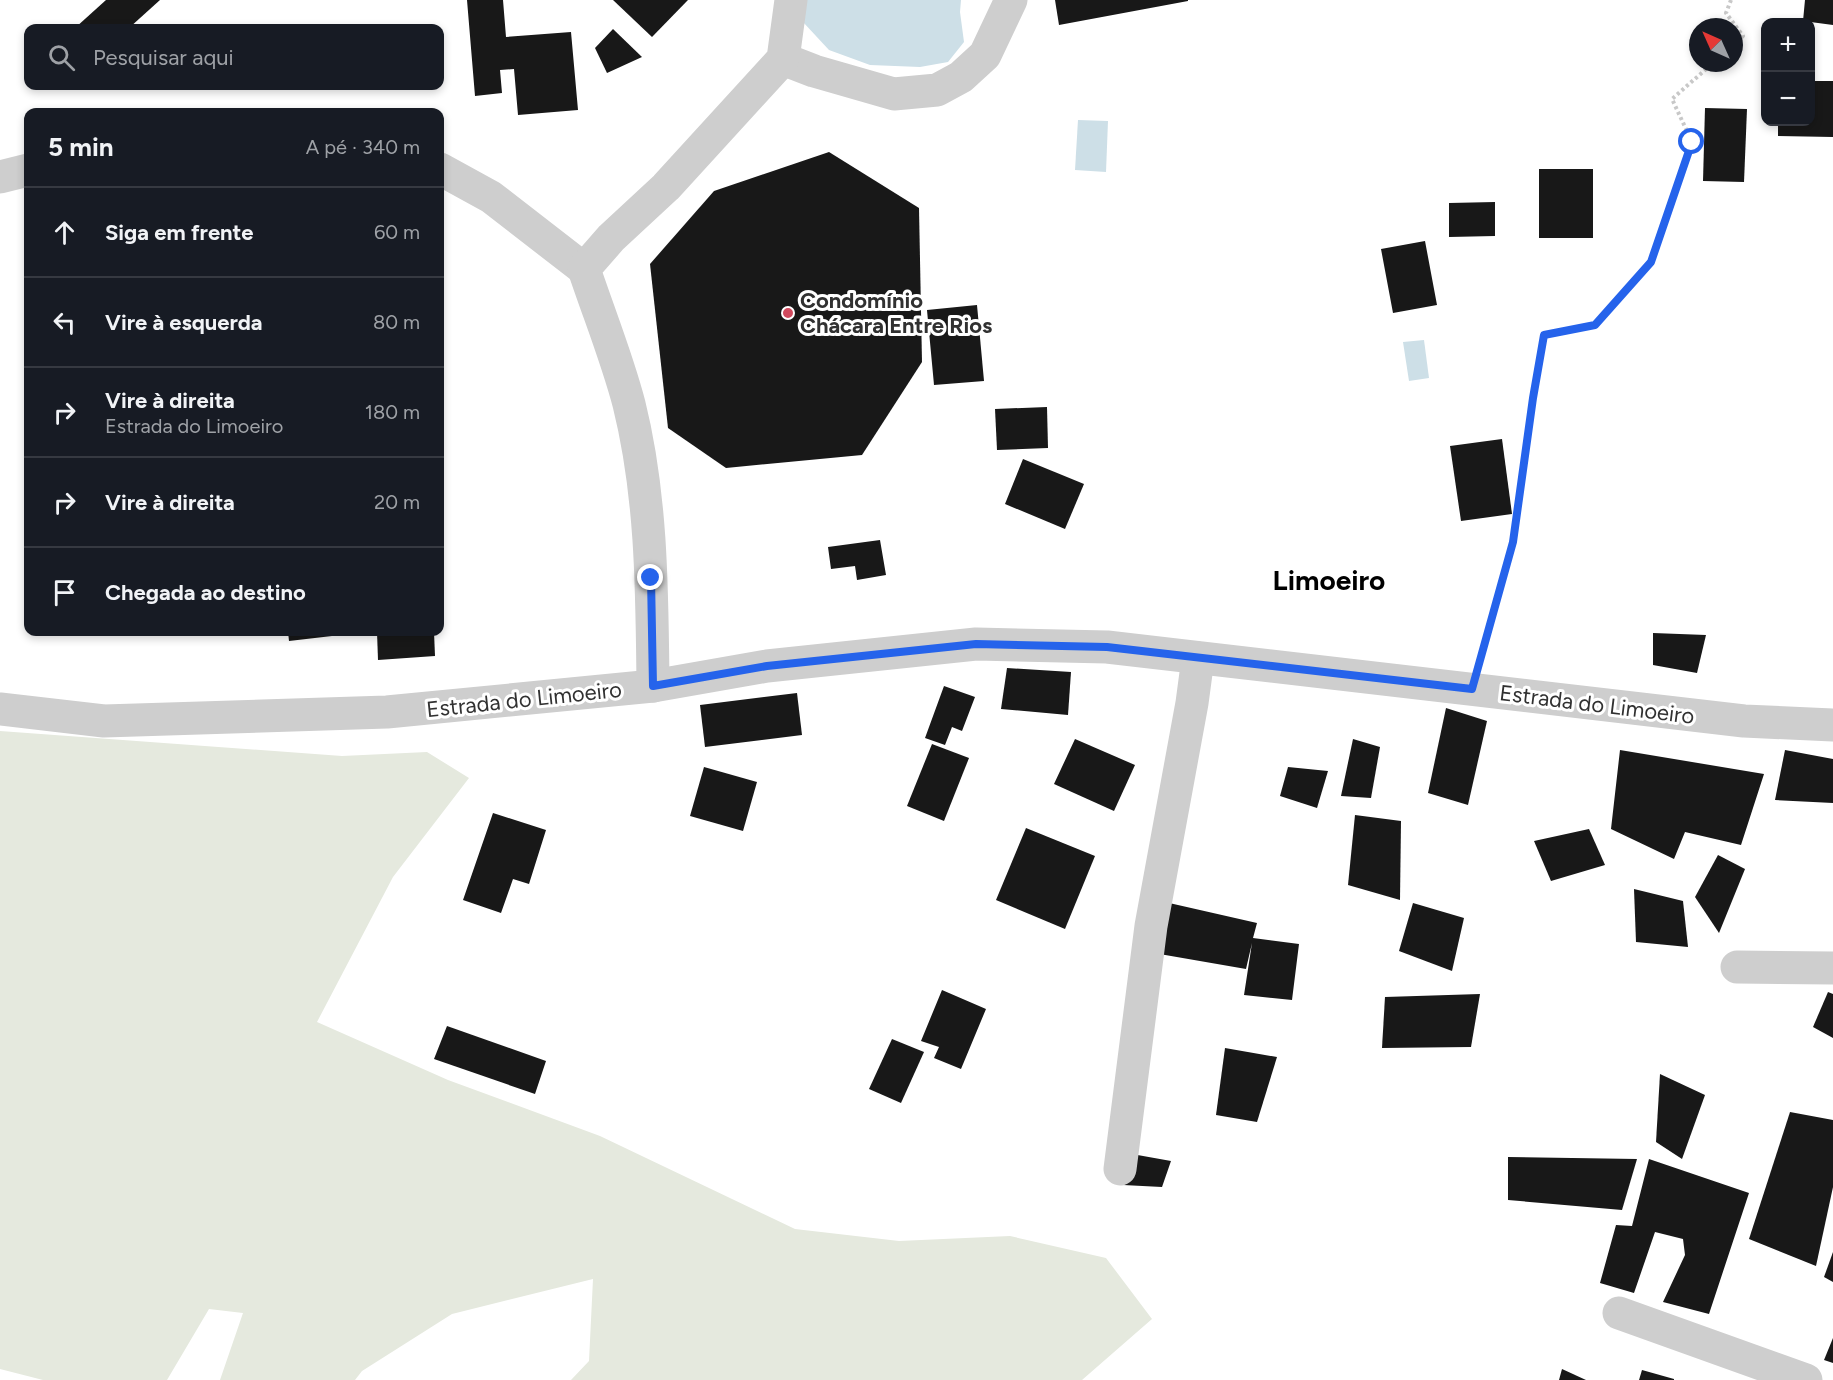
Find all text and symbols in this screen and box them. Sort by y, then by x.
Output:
north arrow [1689,18,1743,72]
map controls [1761,18,1815,126]
button: + [1761,18,1815,72]
search box [24,24,444,90]
icon: search [45,41,78,74]
text: Pesquisar aqui [93,44,234,71]
button: − [1761,72,1815,126]
route start [1678,128,1704,154]
text: 5 min [48,131,114,163]
text: A pé · 340 m [306,135,420,159]
icon: ahead [48,216,81,249]
text: Siga em frente [105,219,253,246]
text: 60 m [374,220,420,244]
place label: Condomínio Chácara Entre Rios [800,287,992,339]
icon: left [48,306,81,339]
marker: Condomínio Chácara Entre Rios [781,306,795,320]
text: Vire à esquerda [105,309,263,336]
text: 80 m [373,310,420,334]
text: Vire à direita [105,387,235,414]
icon: right [48,396,81,429]
text: 180 m [365,400,420,424]
text: Estrada do Limoeiro [105,414,283,438]
icon: right [48,486,81,519]
text: Vire à direita [105,489,235,516]
text: 20 m [374,490,420,514]
district label: Limoeiro [1273,563,1385,597]
route end [637,564,663,590]
icon: arrive [48,576,81,609]
text: Chegada ao destino [105,579,306,606]
street label: Estrada do Limoeiro [425,676,623,723]
street label: Estrada do Limoeiro [1498,679,1696,730]

